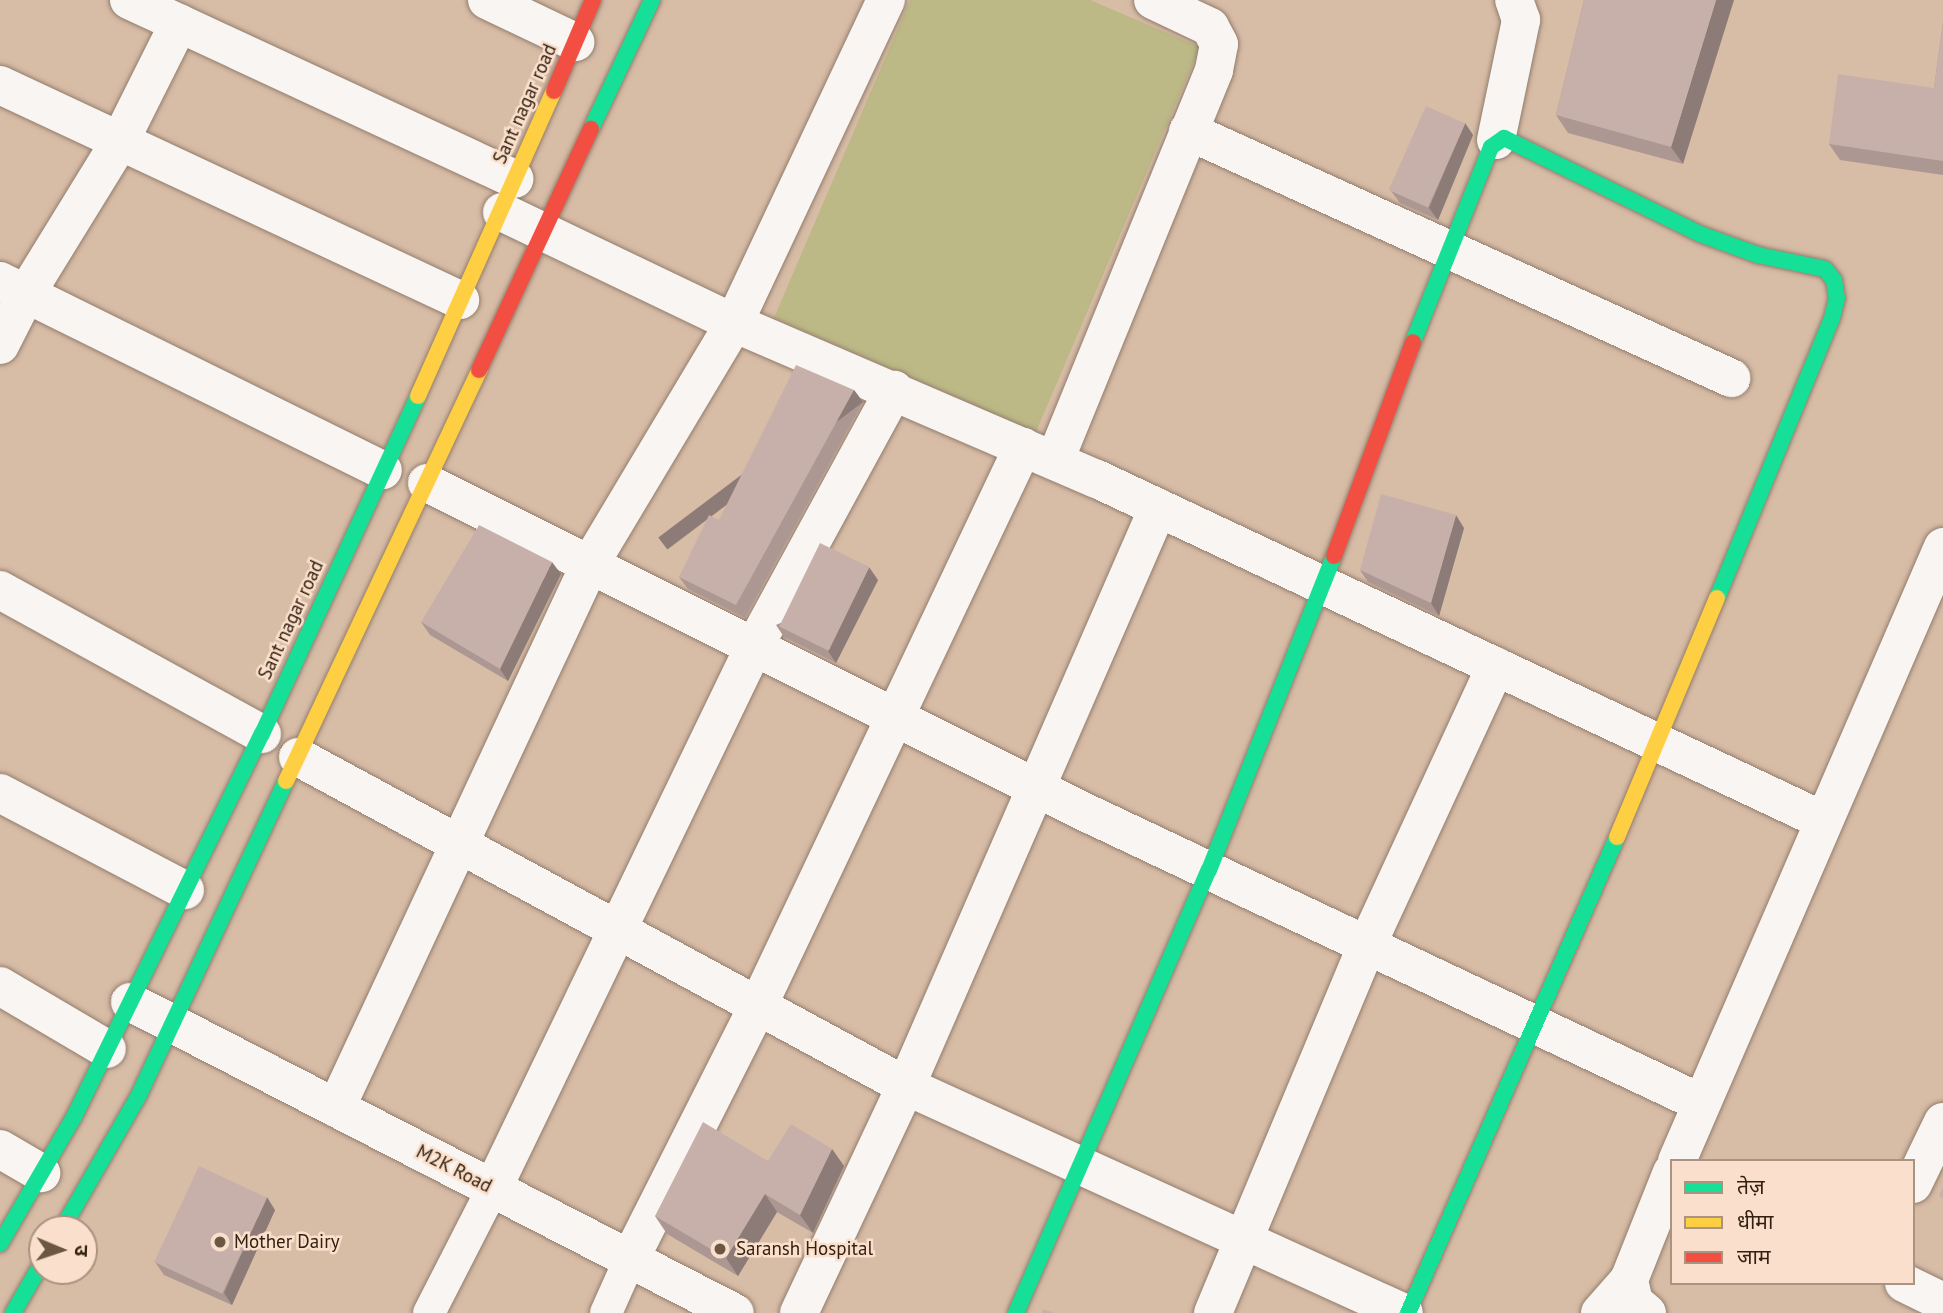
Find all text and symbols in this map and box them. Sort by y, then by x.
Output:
street label: Sant nagar road [488,41,562,167]
street label: Sant nagar road [253,557,329,683]
street label: M2K Road [412,1140,496,1198]
legend [1670,1159,1915,1285]
text: तेज़ [1737,1173,1765,1200]
text: धीमा [1737,1208,1773,1235]
north arrow [28,1215,98,1285]
place label: Mother Dairy [234,1231,339,1253]
marker: Mother Dairy [212,1234,228,1250]
place label: Saransh Hospital [736,1238,873,1260]
marker: Saransh Hospital [710,1239,730,1259]
text: जाम [1737,1243,1771,1270]
text: उ [70,1245,94,1257]

